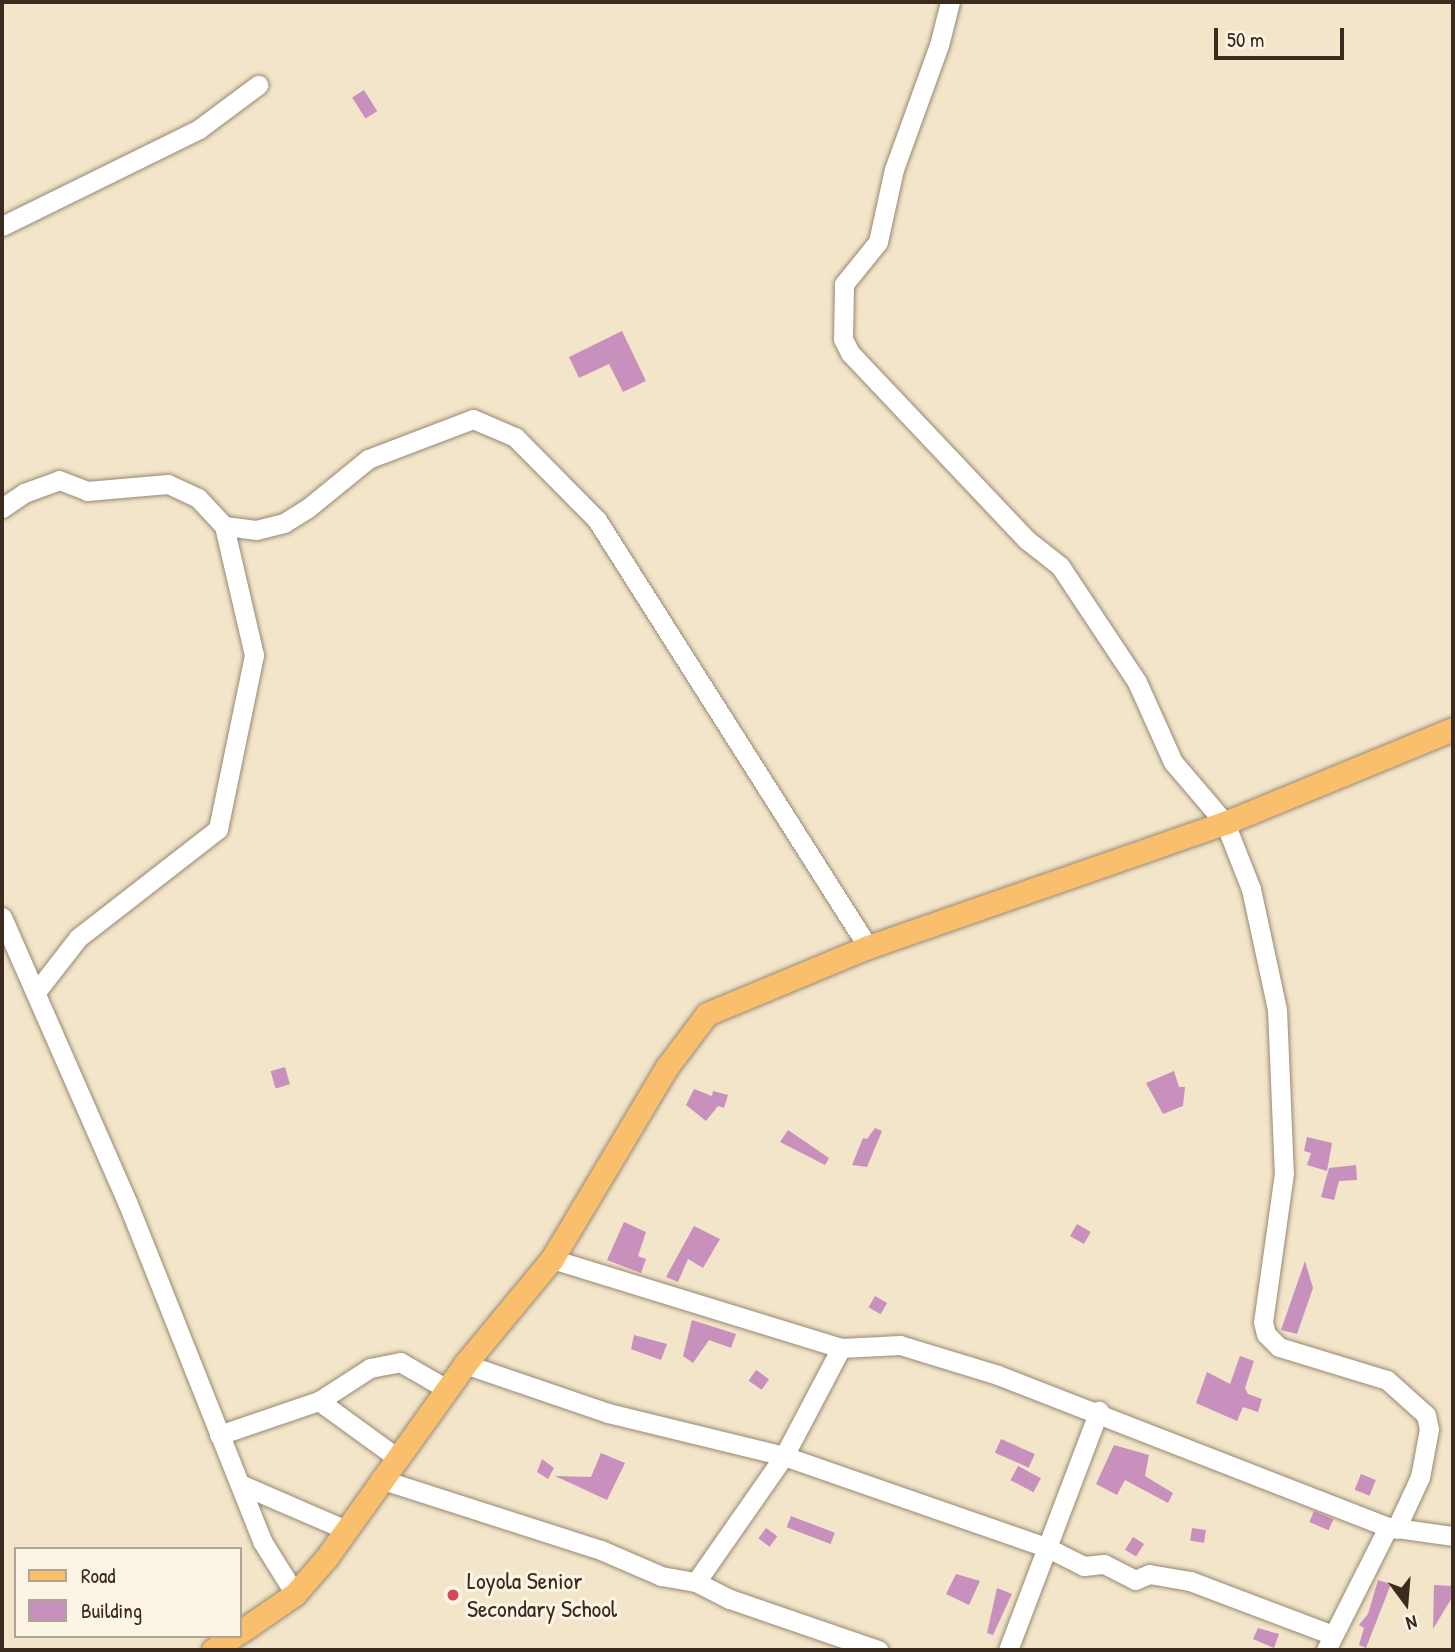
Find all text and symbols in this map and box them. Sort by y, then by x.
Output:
scale bar [1217,14,1346,58]
text: 50 m [1227,25,1264,54]
legend [14,1547,242,1638]
text: Road [81,1561,115,1590]
place label: Loyola Senior Secondary School [467,1567,617,1623]
north arrow [1371,1568,1441,1638]
marker: Loyola Senior Secondary School [445,1587,461,1603]
text: Building [81,1596,142,1625]
text: N [1403,1609,1420,1637]

